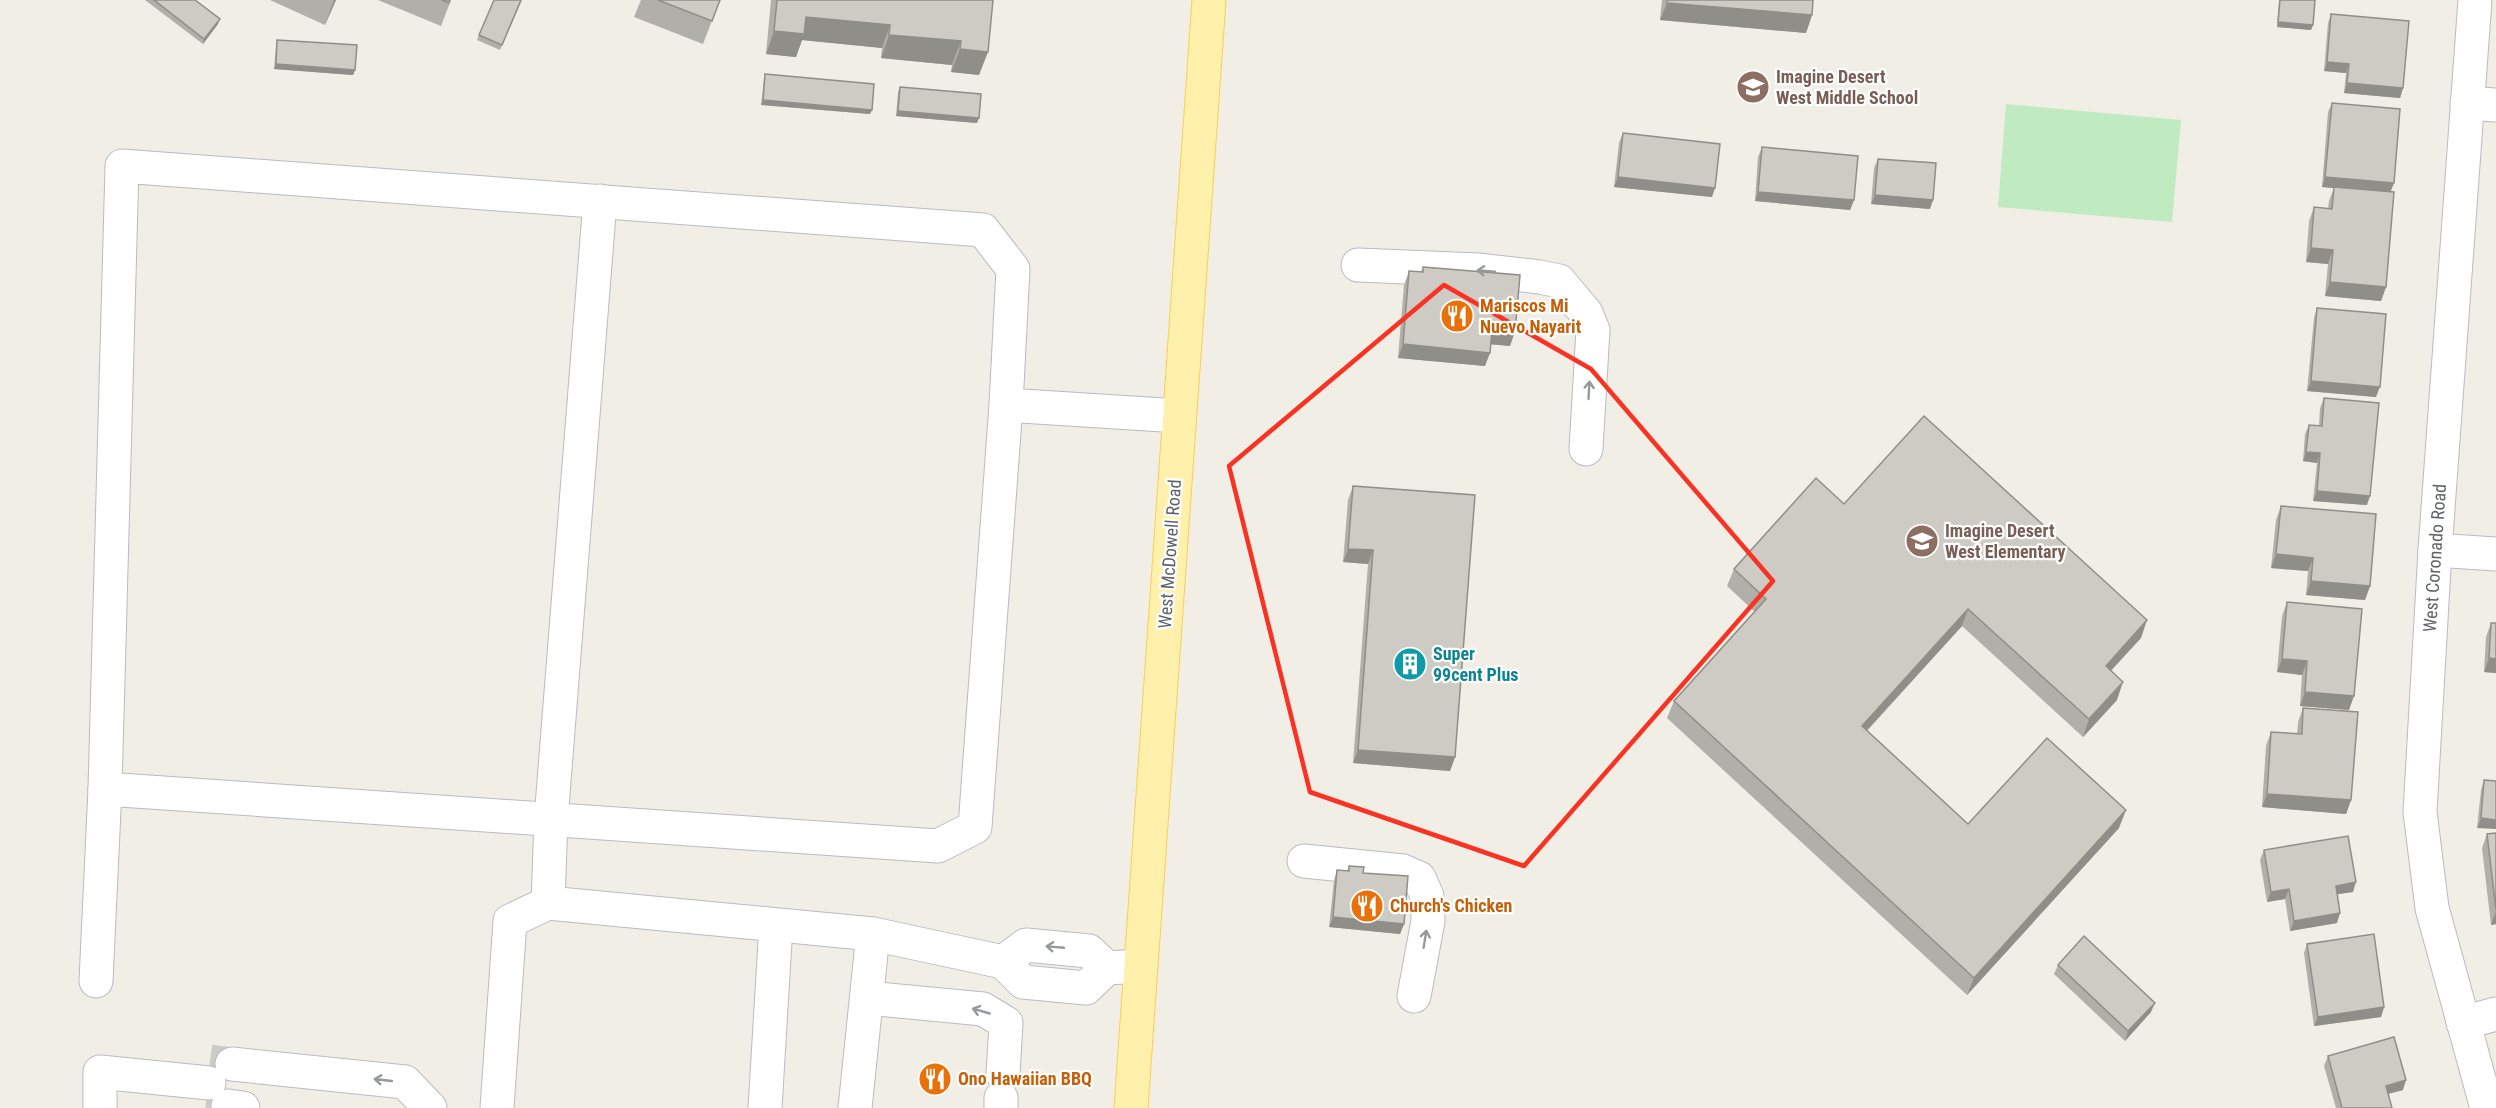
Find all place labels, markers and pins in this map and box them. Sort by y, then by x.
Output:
place label: Imagine Desert West Middle School [1776,66,1918,108]
school or university icon: Imagine Desert West Middle School [1735,69,1771,105]
place label: Mariscos Mi Nuevo Nayarit [1480,295,1582,337]
restaurant icon: Mariscos Mi Nuevo Nayarit [1439,298,1475,334]
place label: Imagine Desert West Elementary [1945,520,2066,562]
school or university icon: Imagine Desert West Elementary [1904,523,1940,559]
place label: Super 99cent Plus [1433,643,1518,685]
building icon: Super 99cent Plus [1392,646,1428,682]
restaurant icon: Church's Chicken [1349,888,1385,924]
place label: Church's Chicken [1390,895,1512,916]
restaurant icon: Ono Hawaiian BBQ [917,1061,953,1097]
place label: Ono Hawaiian BBQ [958,1068,1092,1089]

